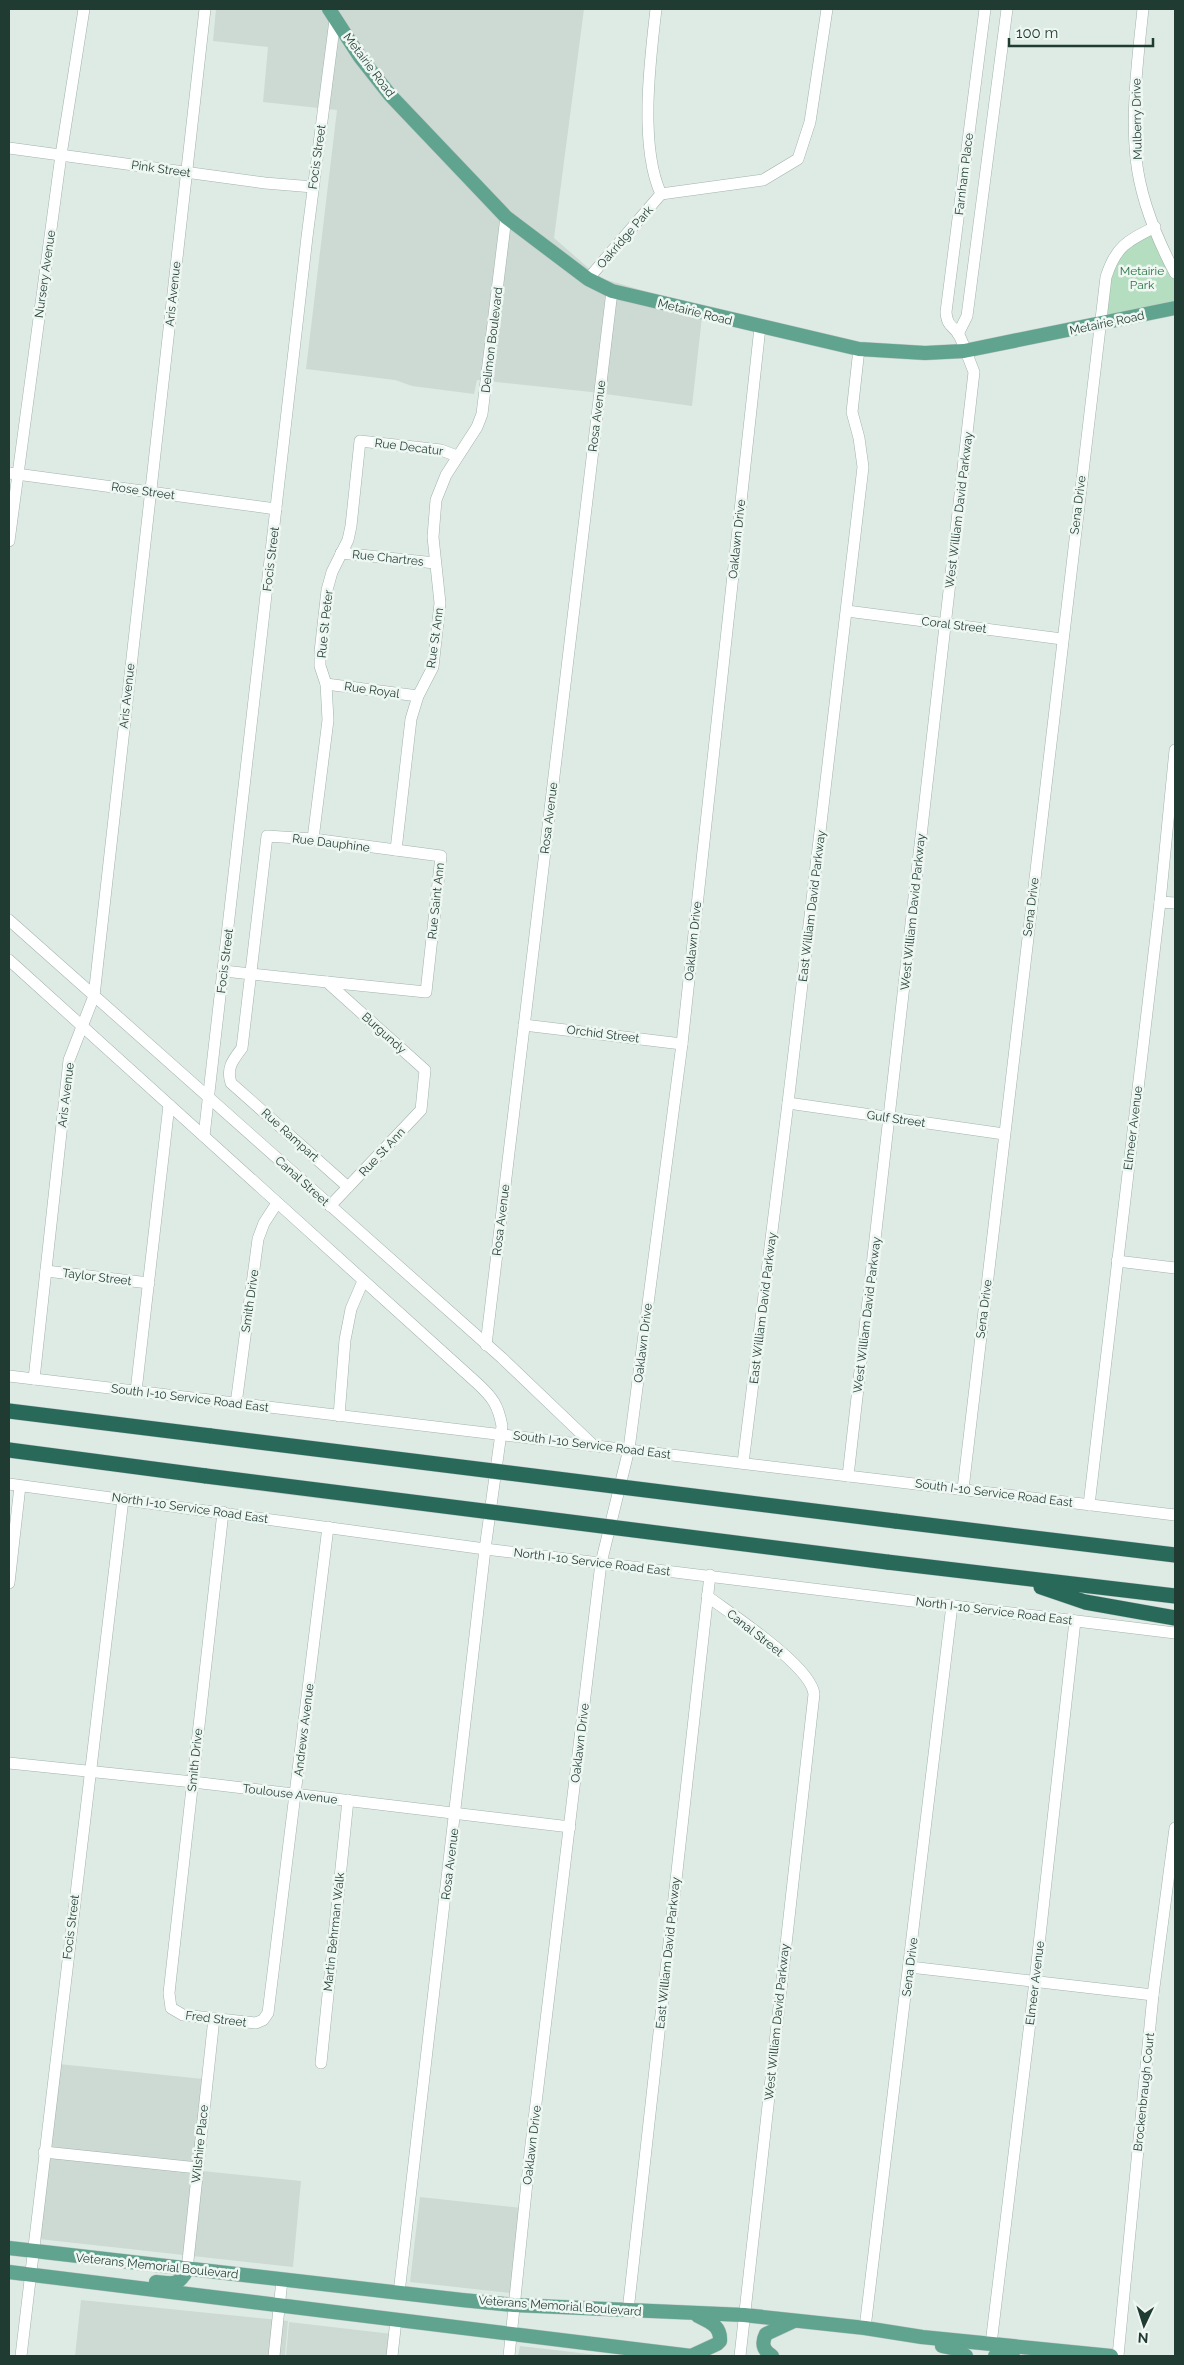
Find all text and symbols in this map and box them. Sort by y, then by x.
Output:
scale bar [1009,15,1153,47]
text: 100 m [1016,24,1058,42]
street label: Metairie Road [340,30,398,100]
street label: Mulberry Drive [1129,78,1145,160]
street label: Focis Street [306,124,328,190]
street label: Farnham Place [952,132,976,216]
street label: Pink Street [130,158,192,180]
street label: Oakridge Park [594,202,656,271]
street label: Nursery Avenue [32,229,58,319]
street label: Aris Avenue [163,261,183,327]
park label: Metairie Park [1120,264,1164,292]
street label: Delimon Boulevard [479,286,505,394]
street label: Metairie Road [656,296,734,328]
street label: Metairie Road [1068,308,1146,338]
street label: Rosa Avenue [586,379,608,453]
street label: West William David Parkway [942,430,976,589]
street label: Rue Decatur [374,436,445,458]
street label: Sena Drive [1067,475,1089,535]
street label: Rose Street [110,480,176,502]
street label: Oaklawn Drive [726,499,748,579]
street label: Focis Street [260,526,282,592]
street label: Rue Chartres [352,547,425,569]
street label: Rue St Peter [314,588,336,659]
street label: Rue St Ann [424,607,446,669]
street label: Coral Street [921,614,987,636]
street label: Aris Avenue [117,663,137,729]
street label: Rue Royal [343,679,401,701]
street label: Rosa Avenue [538,781,560,855]
street label: East William David Parkway [796,829,828,983]
street label: Rue Dauphine [291,831,371,855]
street label: West William David Parkway [898,832,928,991]
street label: Rue Saint Ann [425,862,447,940]
street label: Sena Drive [1020,877,1042,937]
street label: Oaklawn Drive [682,901,704,981]
street label: Focis Street [214,928,236,994]
street label: Burgundy [359,1010,409,1057]
street label: Orchid Street [566,1023,640,1045]
street label: Aris Avenue [55,1062,77,1128]
street label: Elmeer Avenue [1121,1085,1145,1171]
street label: Rue Rampart [258,1106,322,1164]
street label: Gulf Street [866,1108,926,1130]
street label: Rue St Ann [356,1125,408,1179]
street label: Canal Street [272,1153,332,1209]
street label: Rosa Avenue [490,1183,512,1257]
street label: East William David Parkway [747,1231,779,1385]
street label: West William David Parkway [850,1235,884,1394]
street label: Taylor Street [62,1266,132,1288]
street label: Smith Drive [239,1269,261,1333]
street label: Sena Drive [973,1279,995,1339]
street label: Oaklawn Drive [631,1302,655,1384]
street label: South I-10 Service Road East [110,1381,270,1415]
street label: South I-10 Service Road East [512,1428,672,1462]
street label: South I-10 Service Road East [914,1476,1074,1510]
street label: North I-10 Service Road East [111,1490,269,1526]
street label: North I-10 Service Road East [513,1545,671,1579]
street label: North I-10 Service Road East [915,1594,1073,1628]
street label: Canal Street [724,1607,786,1659]
street label: Andrews Avenue [291,1683,317,1777]
street label: Oaklawn Drive [568,1702,592,1784]
street label: Smith Drive [185,1728,205,1792]
street label: Toulouse Avenue [242,1781,338,1807]
street label: Rosa Avenue [439,1827,461,1901]
street label: Martin Behrman Walk [321,1871,347,1992]
street label: East William David Parkway [653,1876,683,2030]
street label: Focis Street [60,1894,82,1960]
street label: Sena Drive [899,1937,921,1997]
street label: Elmeer Avenue [1023,1940,1047,2026]
street label: West William David Parkway [762,1942,792,2101]
street label: Fred Street [185,2008,247,2030]
street label: Brockenbraugh Court [1131,2032,1157,2152]
street label: Wilshire Place [189,2104,211,2184]
street label: Oaklawn Drive [520,2104,544,2186]
street label: Veterans Memorial Boulevard [75,2250,239,2282]
street label: Veterans Memorial Boulevard [478,2293,642,2319]
north arrow [1119,2300,1169,2350]
text: N [1137,2330,1149,2346]

